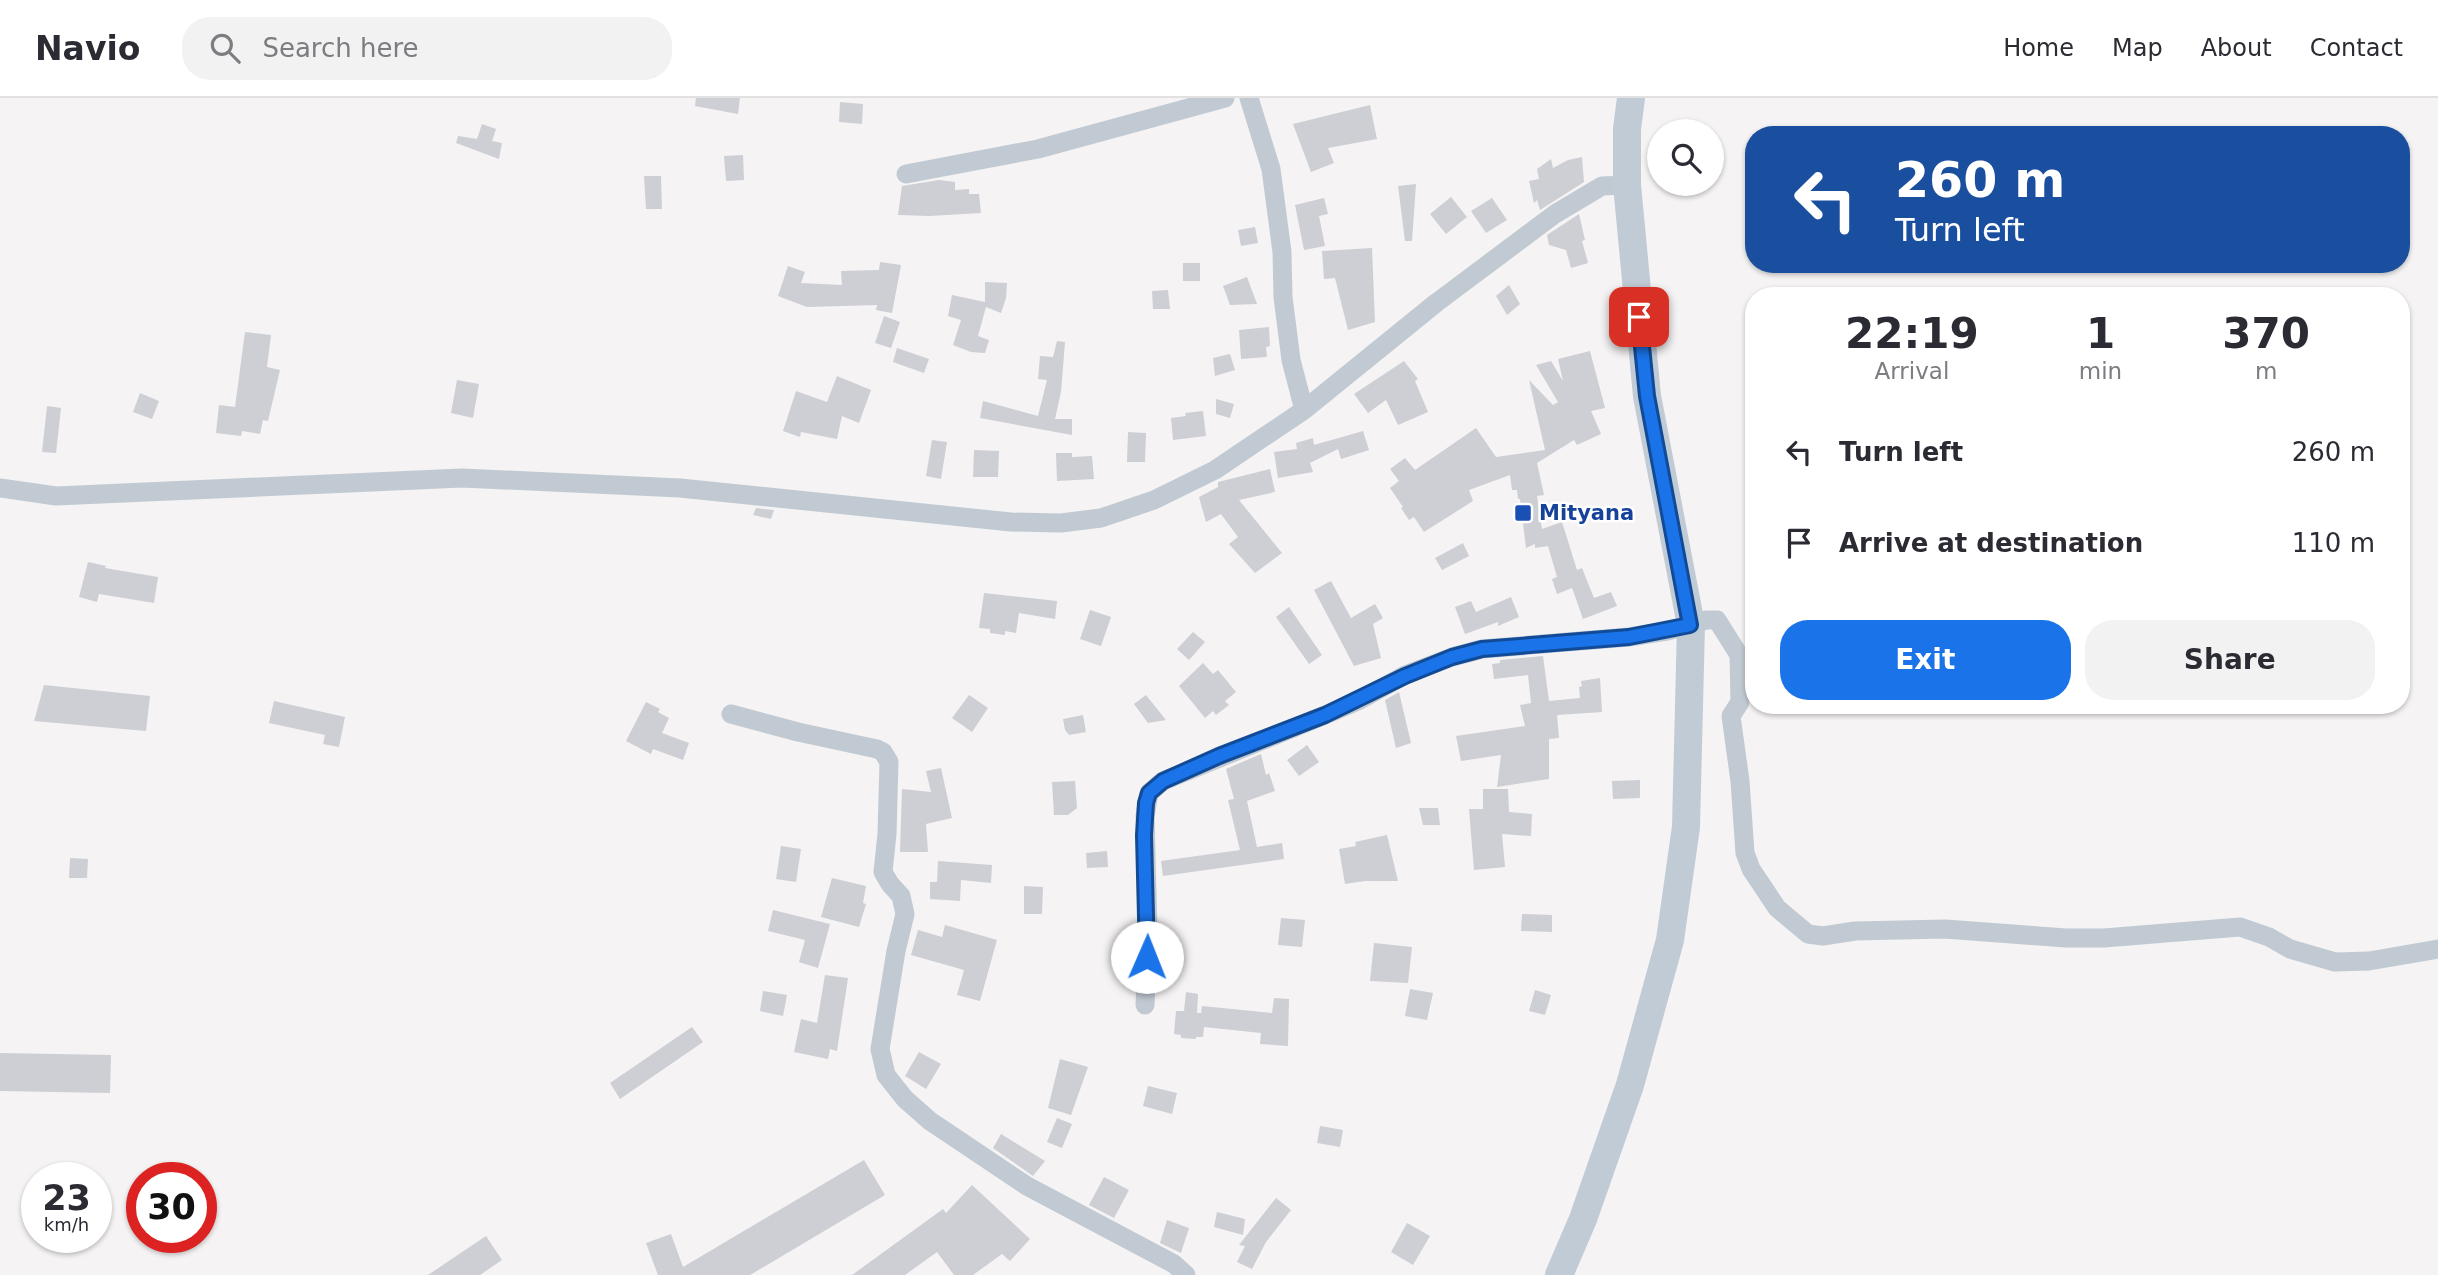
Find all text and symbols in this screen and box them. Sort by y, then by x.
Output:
search box [182,17,672,80]
text: Navio [35,29,140,68]
icon: search [206,29,244,67]
text: Search here [262,33,419,63]
text: Home [2003,34,2074,62]
text: Map [2112,34,2163,62]
text: About [2201,34,2272,62]
text: Contact [2310,34,2403,62]
map controls [1647,119,1724,196]
button: search [1647,119,1724,196]
text: 260 m [1895,152,2065,209]
icon: left [1780,154,1871,245]
text: Turn left [1895,211,2025,249]
pin [1609,287,1669,347]
icon: arrive [1620,298,1658,336]
text: 22:19 [1845,309,1979,358]
text: 1 [2086,309,2115,358]
text: 370 [2222,309,2310,358]
text: Arrival [1875,358,1949,384]
text: min [2079,358,2122,384]
text: m [2255,358,2277,384]
icon: left [1780,433,1818,471]
text: Turn left [1839,437,1963,467]
text: 260 m [2292,437,2375,467]
place label: Mityana [1539,501,1634,525]
marker: Mityana [1513,503,1533,523]
icon: arrive [1780,524,1818,562]
text: Arrive at destination [1839,528,2143,558]
text: 110 m [2292,528,2375,558]
button: Exit [1780,620,2071,700]
button: Share [2085,620,2375,700]
position arrow [1110,920,1184,994]
speed limit sign: 30 [126,1162,217,1253]
text: 23 [42,1178,91,1218]
text: km/h [44,1214,89,1235]

